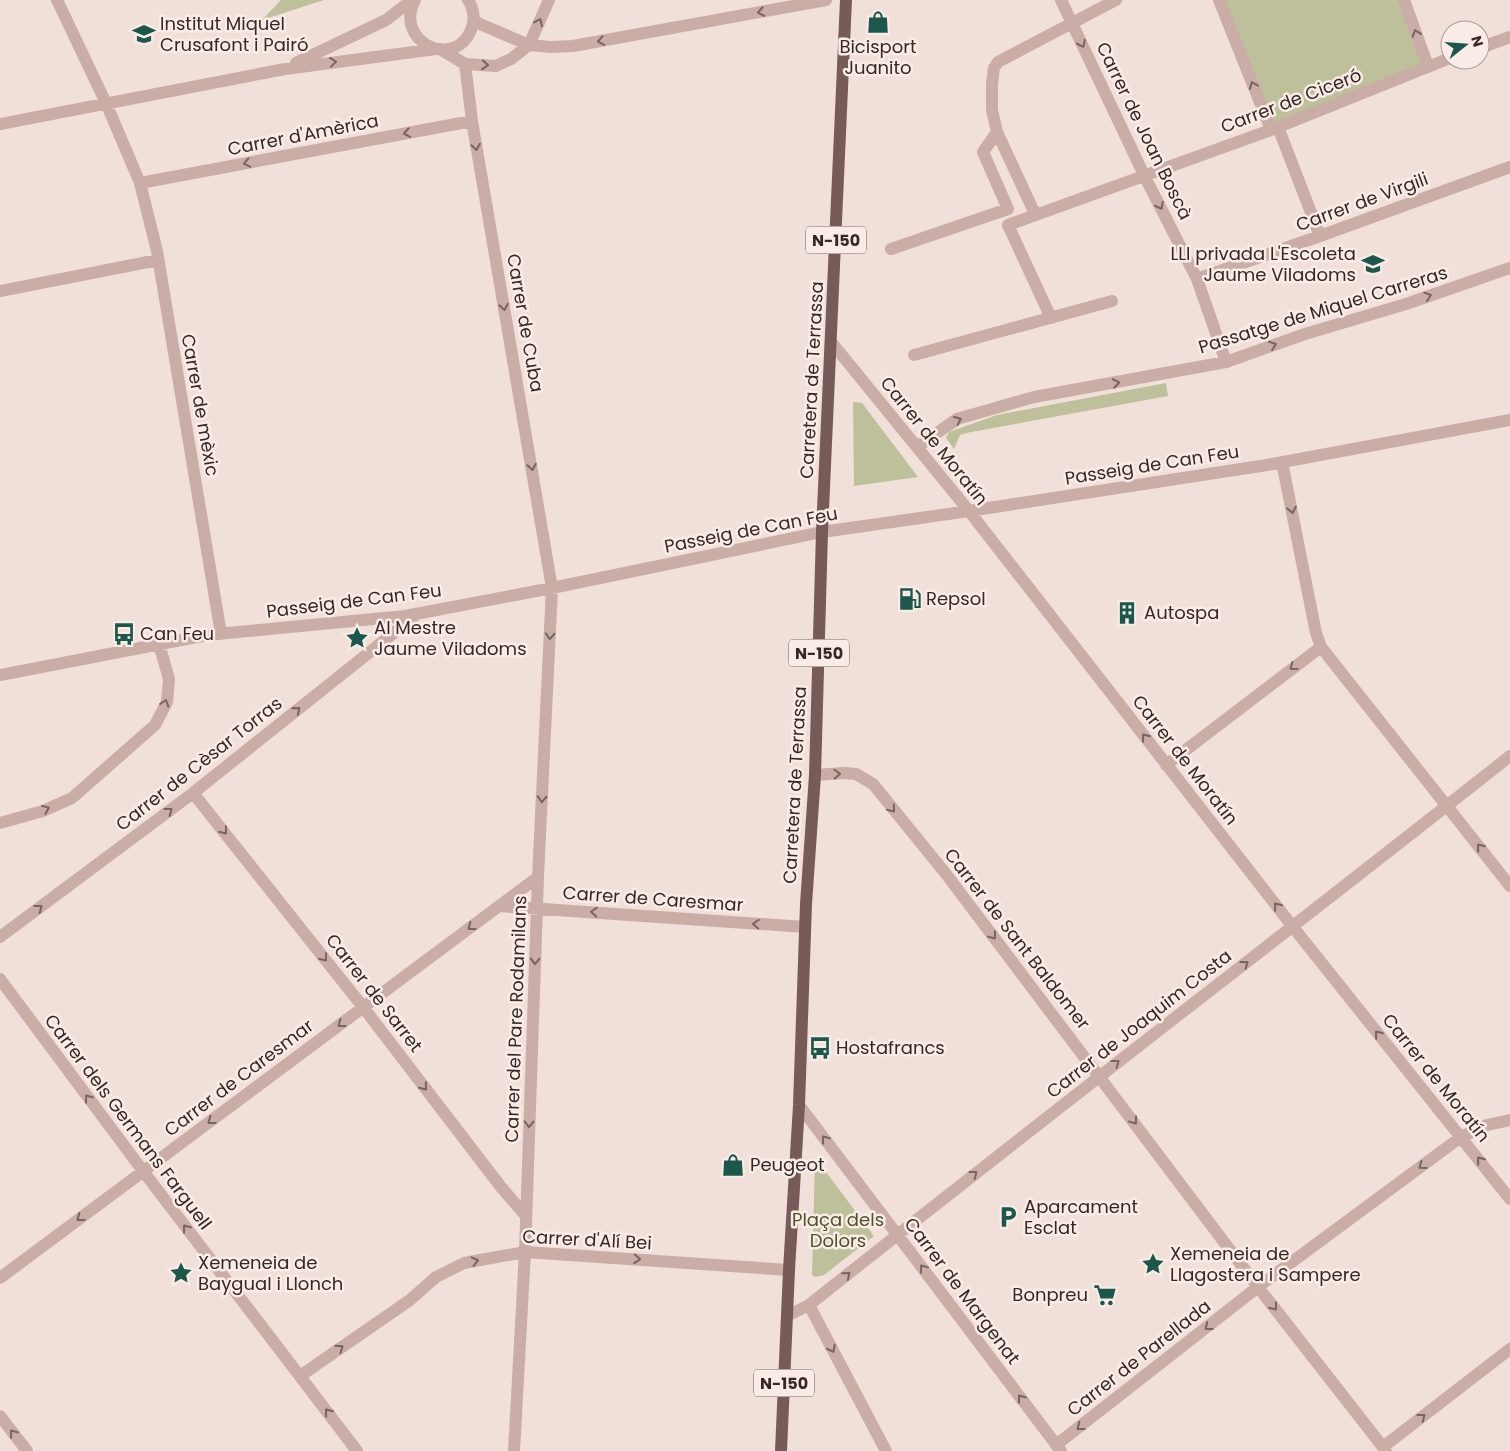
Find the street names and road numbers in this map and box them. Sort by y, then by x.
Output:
street label: Carrer de Joan Boscà [1090,38,1198,224]
street label: Carrer de Ciceró [1217,62,1365,139]
street label: Carrer d'Amèrica [225,108,381,161]
street label: Carrer de Virgili [1292,166,1431,237]
road number: N-150 [806,226,866,254]
street label: Carrer de Cuba [501,252,550,394]
street label: Passatge de Miquel Carreras [1195,260,1450,359]
street label: Carretera de Terrassa [794,281,829,479]
street label: Carrer de mèxic [176,332,225,478]
street label: Carrer de Moratín [875,371,994,510]
street label: Passeig de Can Feu [1063,438,1241,491]
street label: Passeig de Can Feu [662,500,840,559]
street label: Passeig de Can Feu [265,577,443,624]
road number: N-150 [789,640,849,666]
street label: Carretera de Terrassa [777,686,812,884]
street label: Carrer de Moratín [1127,689,1244,830]
street label: Carrer de Cèsar Torras [110,691,287,836]
street label: Carrer de Sant Baldomer [939,843,1096,1035]
street label: Carrer de Caresmar [562,880,745,917]
street label: Carrer del Pare Rodamilans [499,895,532,1143]
street label: Carrer de Sarret [320,928,429,1057]
street label: Carrer de Joaquim Costa [1041,943,1236,1104]
street label: Carrer de Moratín [1377,1008,1496,1147]
street label: Carrer dels Germans Farguell [39,1009,218,1235]
street label: Carrer de Caresmar [159,1013,319,1142]
street label: Carrer de Margenat [899,1212,1026,1369]
street label: Carrer d'Alí Bei [522,1224,652,1255]
street label: Carrer de Parellada [1062,1294,1216,1422]
road number: N-150 [754,1370,814,1396]

